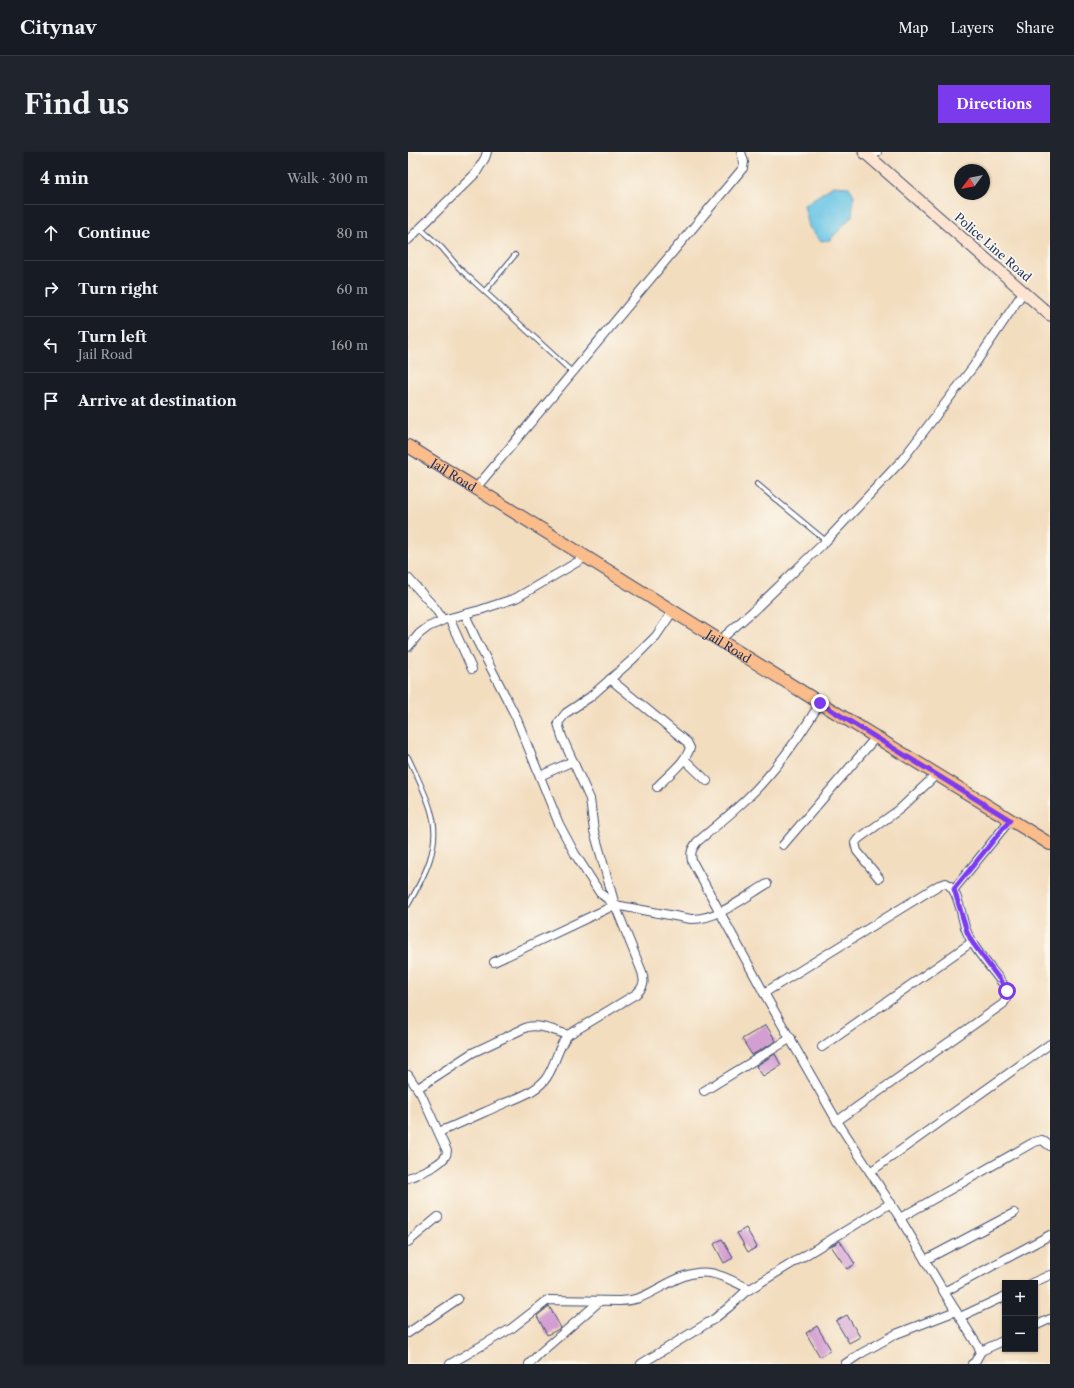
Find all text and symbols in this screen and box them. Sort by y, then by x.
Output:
text: Citynav [20,16,97,39]
text: Map [898,19,928,37]
text: Layers [950,19,994,37]
text: Share [1016,19,1054,37]
button: Directions [938,85,1050,123]
text: Find us [24,87,129,121]
north arrow [954,164,990,200]
text: 4 min [40,168,89,188]
text: Walk · 300 m [287,170,368,186]
street label: Police Line Road [951,210,1035,285]
icon: ahead [40,222,62,244]
text: Continue [78,223,150,242]
text: 80 m [336,225,368,241]
icon: right [40,278,62,300]
text: Turn right [78,279,158,298]
text: 60 m [337,281,368,297]
text: Turn left [78,327,147,346]
icon: left [40,334,62,356]
text: 160 m [331,337,368,353]
text: Jail Road [78,346,133,362]
icon: arrive [40,390,62,412]
text: Arrive at destination [78,391,237,410]
street label: Jail Road [427,454,480,495]
street label: Jail Road [702,625,755,666]
route end [811,694,829,712]
route start [998,982,1016,1000]
map controls [1002,1280,1038,1352]
button: + [1002,1280,1038,1316]
button: − [1002,1316,1038,1352]

